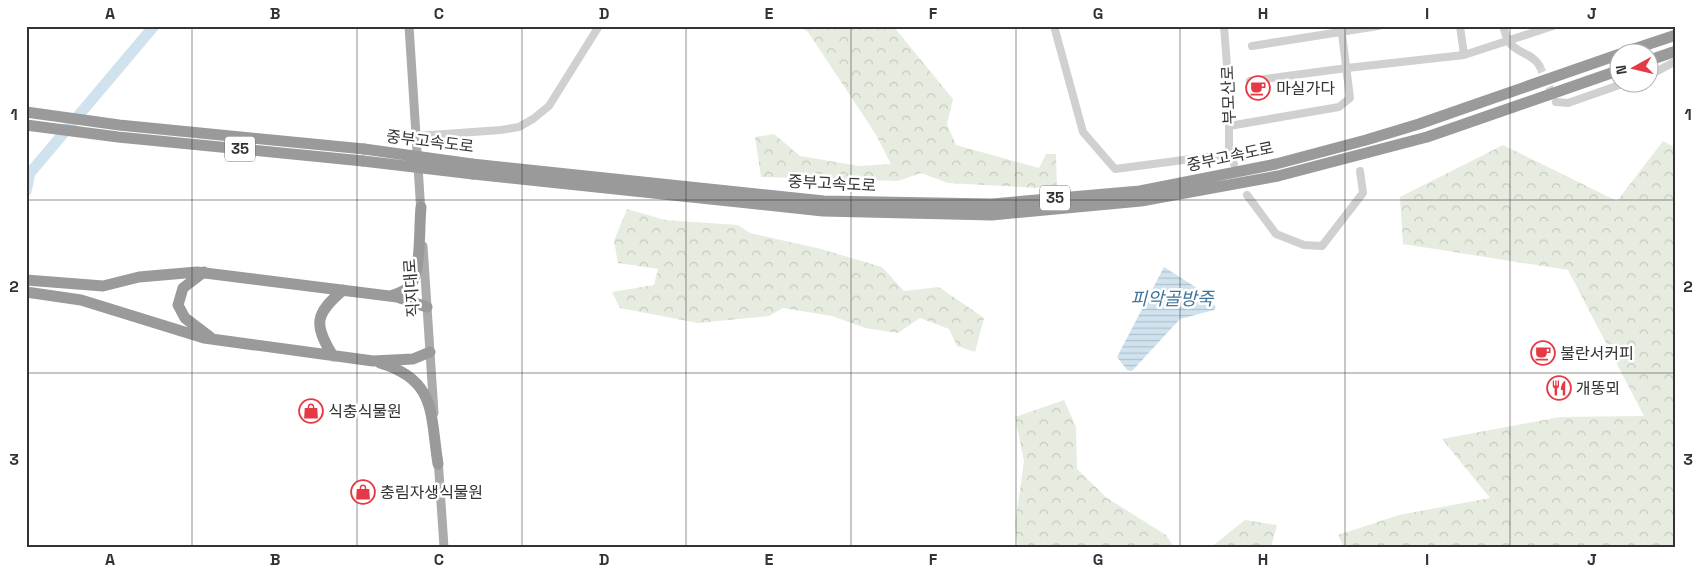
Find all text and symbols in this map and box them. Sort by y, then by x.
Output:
text: A [105,3,115,24]
text: B [270,3,280,24]
text: C [434,3,444,24]
text: D [599,3,609,24]
text: E [765,3,774,24]
text: F [929,3,938,24]
text: G [1093,3,1103,24]
text: H [1258,3,1268,24]
text: I [1425,3,1429,24]
text: J [1587,3,1597,24]
north arrow [1610,42,1660,92]
text: N [1612,64,1631,76]
street label: 부모산로 [1217,65,1240,125]
cafe icon: 마실가다 [1245,75,1271,101]
place label: 마실가다 [1276,78,1335,99]
text: 1 [10,104,18,125]
text: 1 [1684,104,1692,125]
street label: 중부고속도로 [385,126,475,157]
road number: 35 [225,136,255,162]
street label: 중부고속도로 [1185,137,1276,176]
street label: 중부고속도로 [787,171,877,196]
road number: 35 [1040,186,1070,210]
street label: 직지대로 [399,258,424,318]
text: 2 [9,276,19,297]
text: 2 [1683,276,1693,297]
water label: 피악골방죽 [1131,287,1215,310]
cafe icon: 불란서커피 [1530,340,1556,366]
place label: 불란서커피 [1560,343,1634,364]
restaurant icon: 개똥뫼 [1546,375,1572,401]
place label: 개똥뫼 [1576,378,1620,399]
shop icon: 식충식물원 [298,398,324,424]
place label: 식충식물원 [328,401,402,422]
text: 3 [9,449,19,470]
text: 3 [1683,449,1693,470]
shop icon: 충림자생식물원 [350,479,376,505]
place label: 충림자생식물원 [380,482,483,503]
text: A [105,549,115,570]
text: B [270,549,280,570]
text: C [434,549,444,570]
text: D [599,549,609,570]
text: E [765,549,774,570]
text: F [929,549,938,570]
text: G [1093,549,1103,570]
text: H [1258,549,1268,570]
text: I [1425,549,1429,570]
text: J [1587,549,1597,570]

